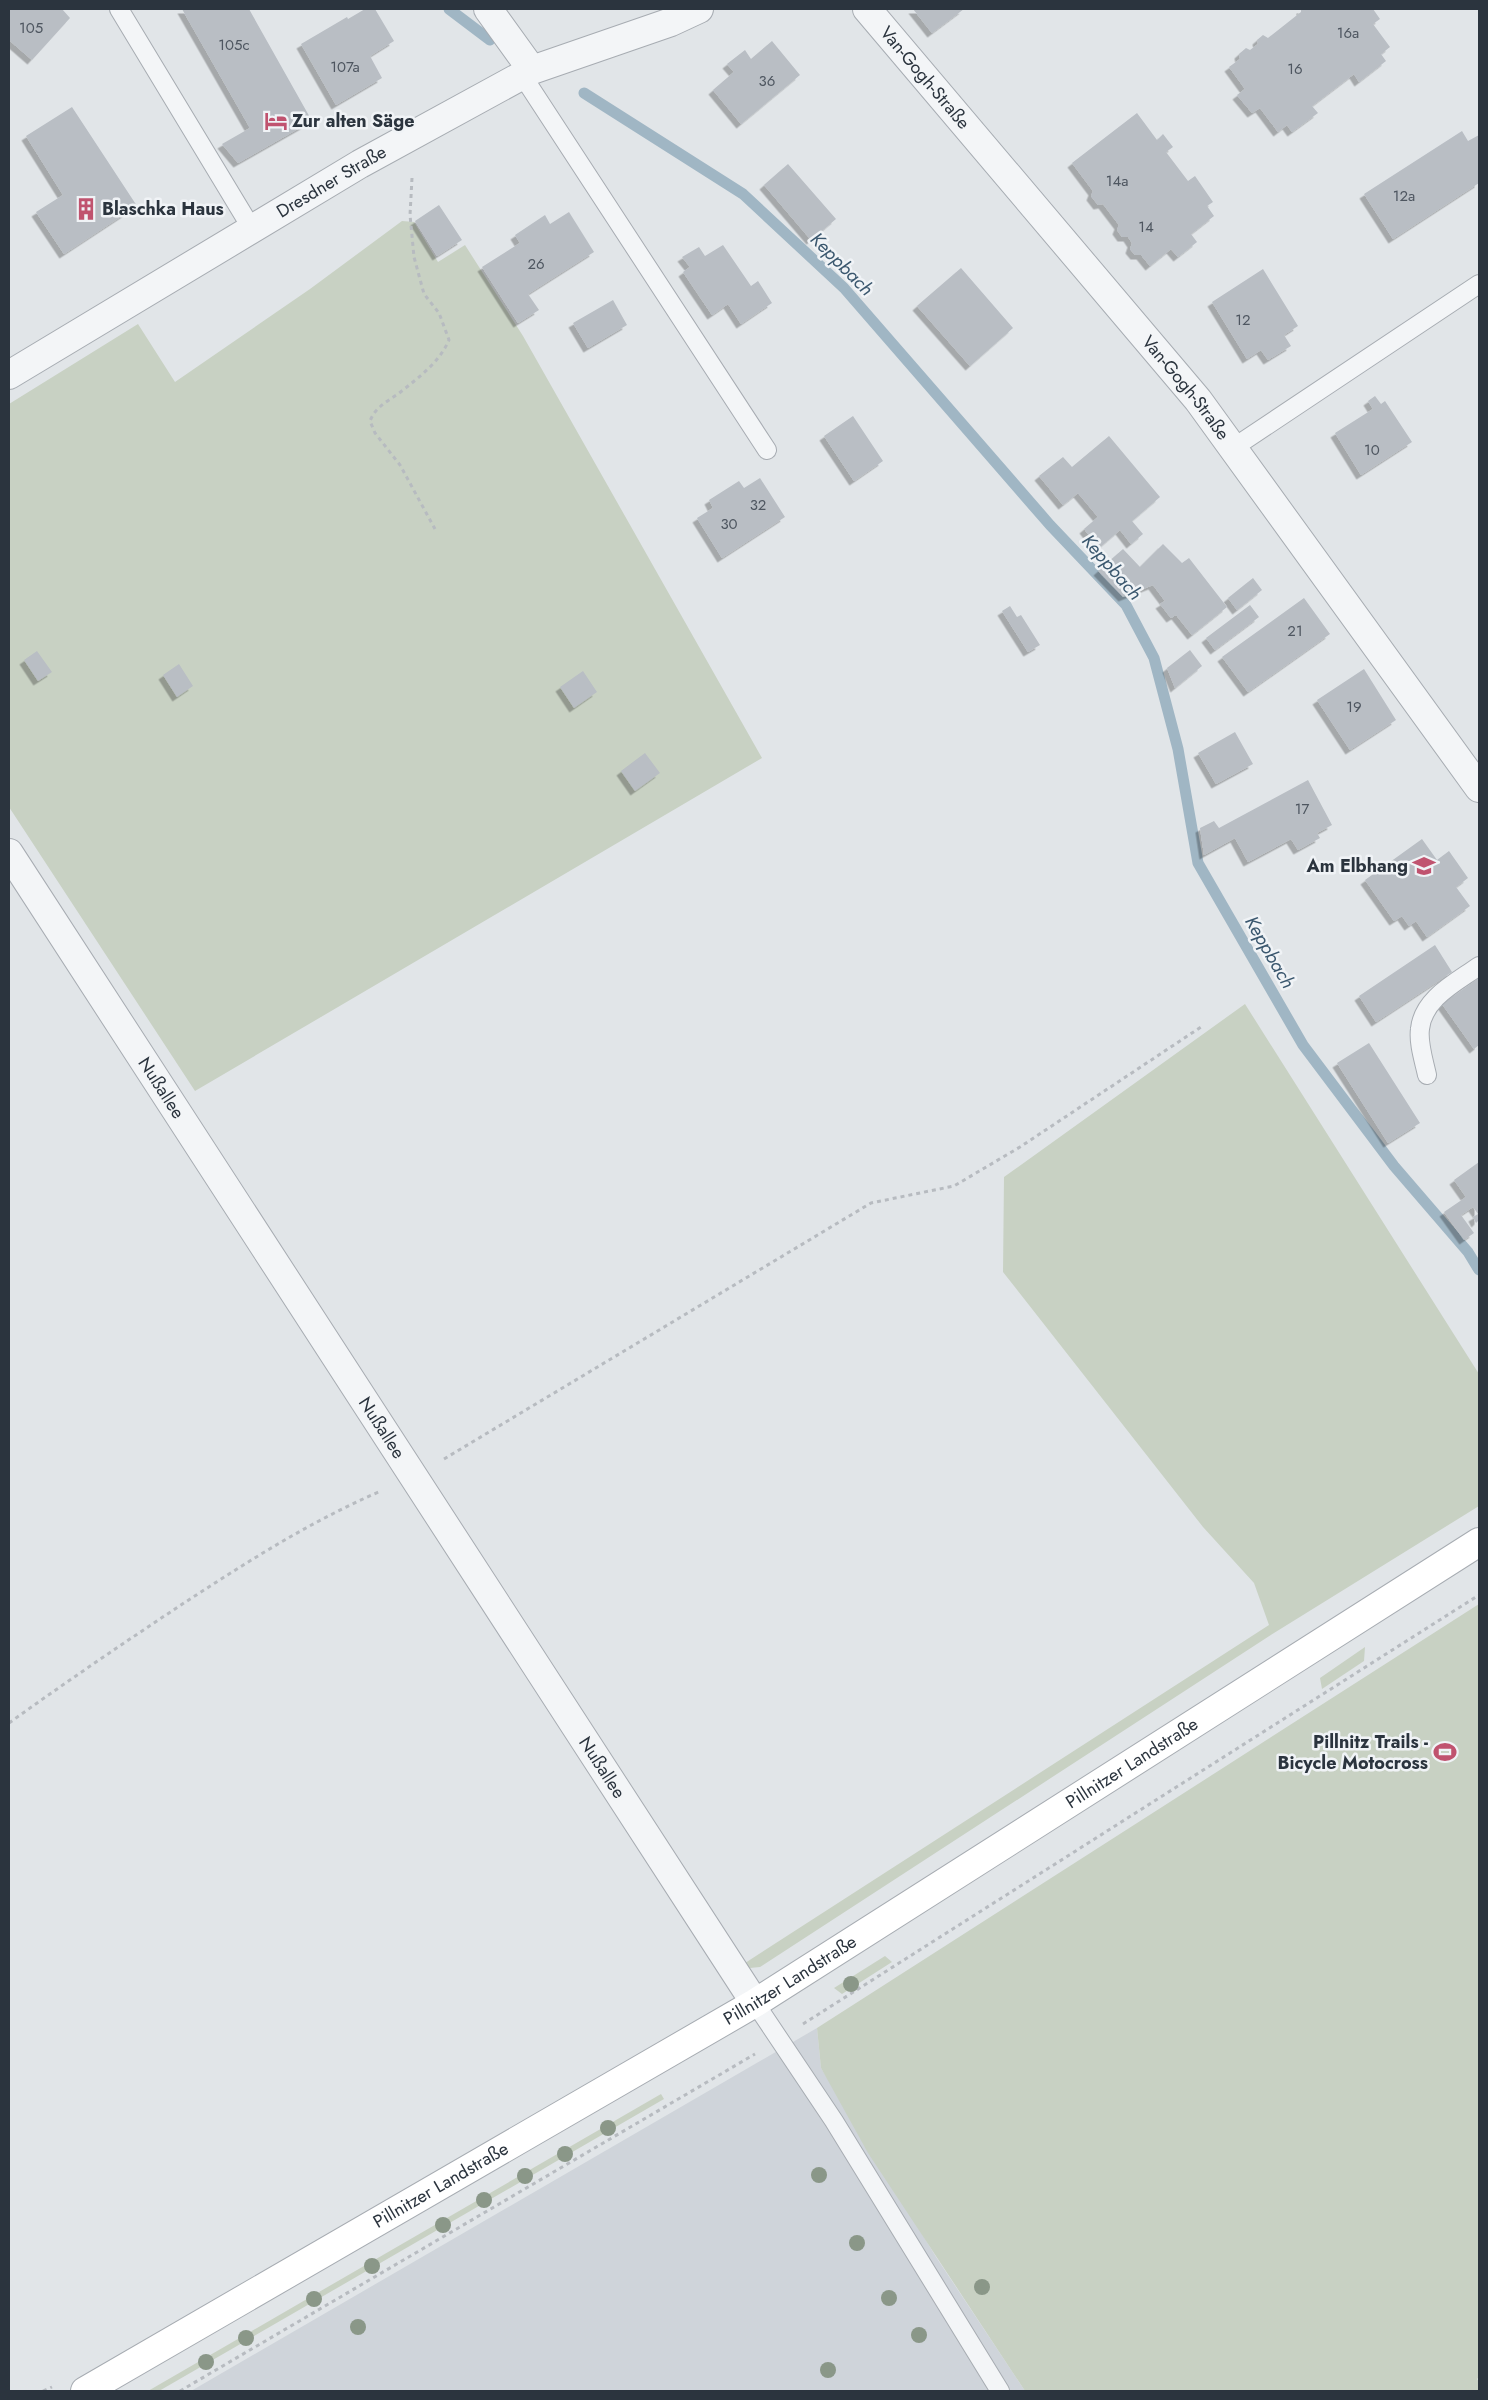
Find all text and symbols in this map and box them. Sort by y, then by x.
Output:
house number: 105 [19,17,43,39]
street label: Van-Gogh-Straße [874,21,976,135]
house number: 16a [1337,22,1359,44]
house number: 105c [218,34,250,56]
house number: 107a [330,56,360,78]
house number: 16 [1287,58,1303,80]
house number: 36 [759,70,775,92]
hotel icon: Zur alten Säge [263,108,289,134]
place label: Zur alten Säge [292,108,414,134]
street label: Dresdner Straße [271,139,391,224]
house number: 14a [1106,170,1128,192]
house number: 12a [1393,185,1415,207]
building icon: Blaschka Haus [73,196,99,222]
place label: Blaschka Haus [102,196,224,222]
house number: 14 [1138,216,1154,238]
water label: Keppbach [804,226,880,302]
house number: 26 [527,253,545,275]
house number: 12 [1235,309,1251,331]
street label: Van-Gogh-Straße [1136,330,1236,445]
house number: 10 [1364,439,1380,461]
house number: 32 [750,494,766,516]
house number: 30 [720,513,738,535]
water label: Keppbach [1076,528,1148,606]
house number: 21 [1287,620,1303,642]
house number: 19 [1346,696,1362,718]
house number: 17 [1295,798,1309,820]
place label: Am Elbhang [1306,853,1408,879]
school or university icon: Am Elbhang [1411,853,1437,879]
water label: Keppbach [1238,911,1302,993]
street label: Nußallee [132,1052,191,1124]
street label: Nußallee [352,1392,411,1464]
street label: Pillnitzer Landstraße [1061,1711,1203,1815]
place label: Pillnitz Trails - Bicycle Motocross [1278,1729,1428,1776]
street label: Nußallee [572,1731,632,1804]
sports icon: Pillnitz Trails - Bicycle Motocross [1432,1739,1458,1765]
street label: Pillnitzer Landstraße [719,1929,862,2032]
street label: Pillnitzer Landstraße [368,2136,513,2235]

